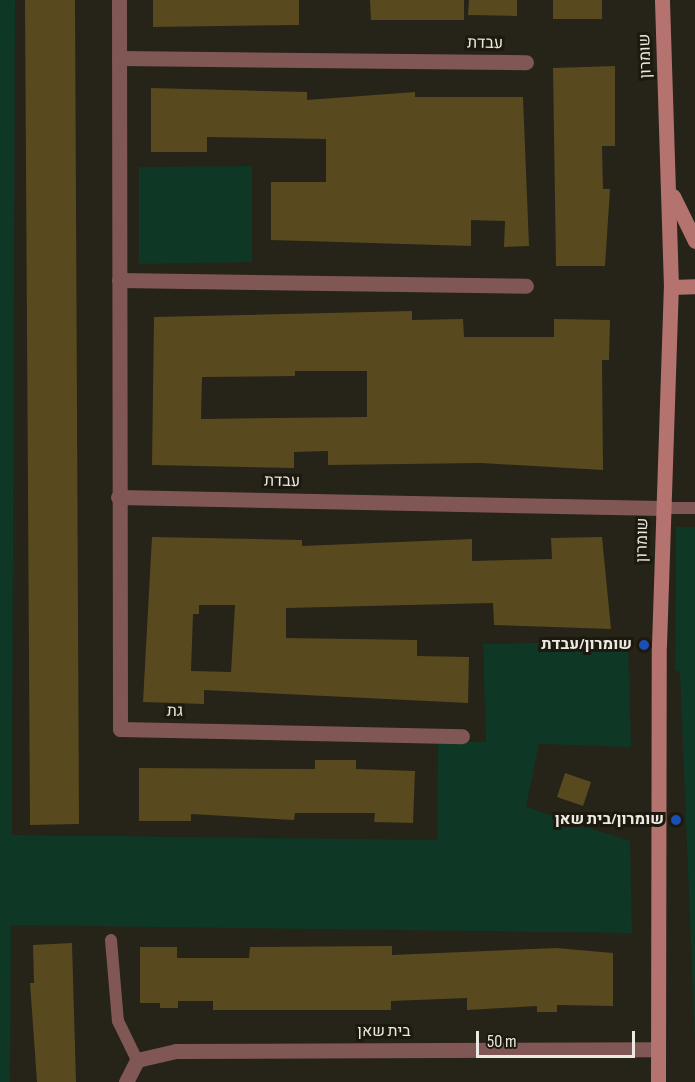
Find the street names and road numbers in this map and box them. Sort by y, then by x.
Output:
street label: שומרון [636,33,656,79]
street label: עבדת [467,34,503,54]
street label: עבדת [264,472,300,492]
street label: שומרון [633,517,653,563]
street label: גת [167,702,183,722]
street label: בית שאן [357,1022,411,1042]

